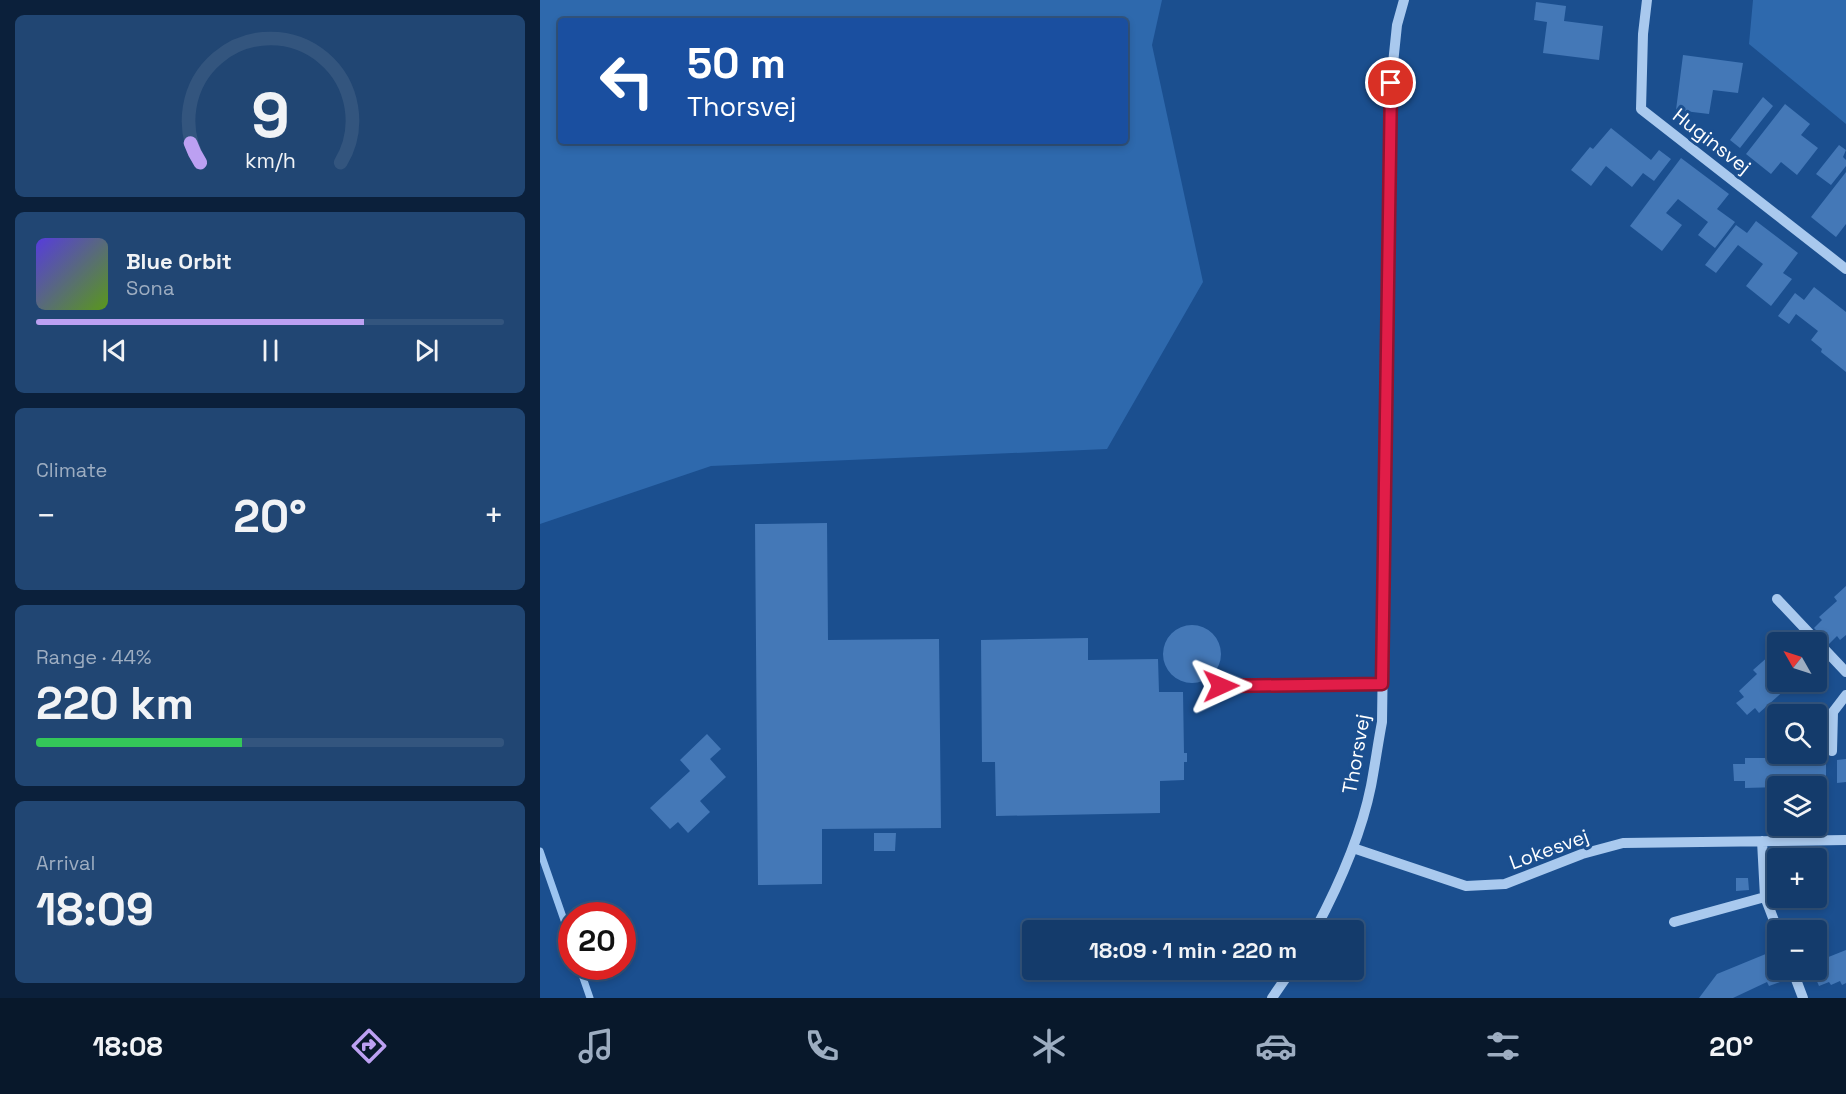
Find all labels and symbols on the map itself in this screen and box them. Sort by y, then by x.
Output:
pin [1365,57,1416,108]
street label: Huginsvej [1667,102,1757,180]
north arrow [1767,632,1827,692]
position arrow [1189,654,1253,718]
street label: Thorsvej [1336,712,1376,796]
street label: Lokesvej [1506,823,1592,875]
speed limit sign: 20 [558,902,636,980]

